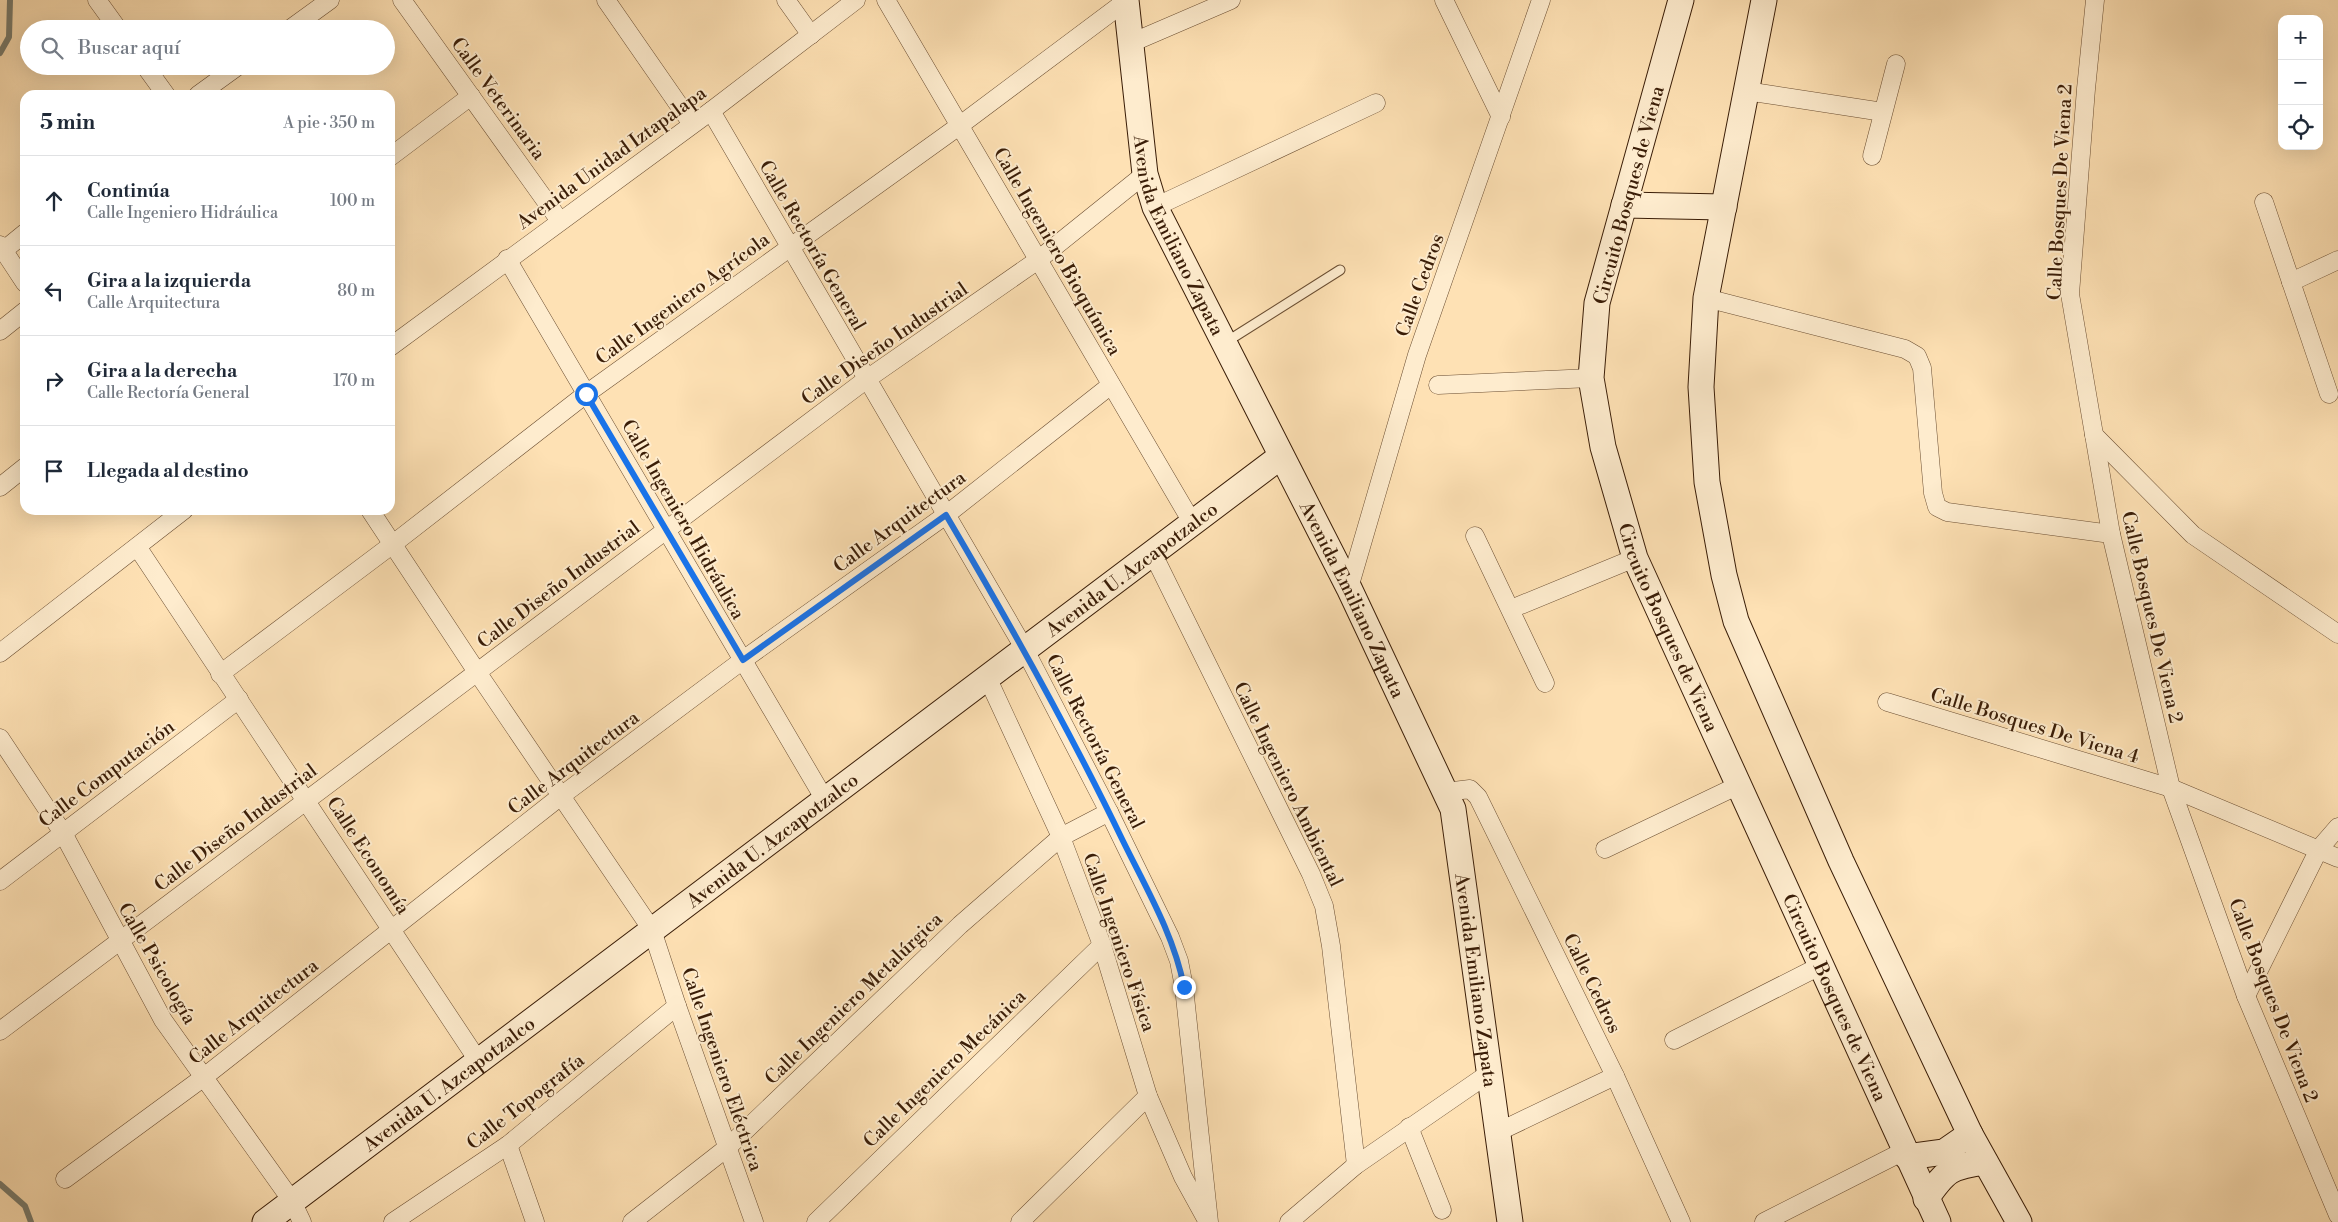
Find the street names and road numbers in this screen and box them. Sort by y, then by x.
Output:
street label: Calle Veterinaria [446,33,551,165]
street label: Avenida Unidad Iztapalapa [511,81,711,235]
street label: Circuito Bosques de Viena [1588,83,1670,307]
street label: Calle Bosques De Viena 2 [2042,83,2078,301]
street label: Avenida Emiliano Zapata [1128,133,1230,340]
street label: Calle Ingeniero Bioquímica [988,143,1127,360]
street label: Calle Rectoría General [753,156,871,335]
street label: Calle Ingeniero Agrícola [591,227,775,370]
street label: Calle Cedros [1390,231,1450,340]
street label: Calle Diseño Industrial [797,277,973,410]
street label: Calle Ingeniero Hidráulica [616,415,750,624]
street label: Calle Arquitectura [829,465,971,578]
street label: Avenida U. Azcapotzalco [1040,497,1223,643]
street label: Avenida Emiliano Zapata [1293,497,1410,702]
street label: Calle Bosques De Viena 2 [2116,509,2188,725]
street label: Calle Diseño Industrial [472,515,645,654]
street label: Circuito Bosques de Viena [1613,520,1724,736]
street label: Calle Rectoría General [1041,650,1150,833]
street label: Calle Ingeniero Ambiental [1228,678,1348,891]
street label: Calle Bosques De Viena 4 [1927,683,2142,769]
street label: Calle Arquitectura [503,705,644,820]
street label: Calle Computación [34,715,179,833]
street label: Calle Diseño Industrial [149,758,322,897]
street label: Avenida U. Azcapotzalco [681,768,864,914]
street label: Calle Economía [321,792,415,919]
street label: Calle Ingeniero Física [1077,850,1161,1035]
street label: Avenida Emiliano Zapata [1449,871,1502,1089]
street label: Circuito Bosques de Viena [1777,890,1892,1105]
street label: Calle Bosques De Viena 2 [2223,895,2323,1106]
street label: Calle Psicología [113,898,202,1029]
street label: Calle Ingeniero Metalúrgica [760,907,948,1090]
street label: Calle Cedros [1558,930,1627,1037]
street label: Calle Arquitectura [184,953,324,1070]
street label: Calle Ingeniero Eléctrica [676,964,768,1175]
street label: Calle Ingeniero Mecánica [858,984,1031,1153]
street label: Avenida U. Azcapotzalco [358,1012,540,1158]
street label: Calle Topografía [462,1048,590,1155]

